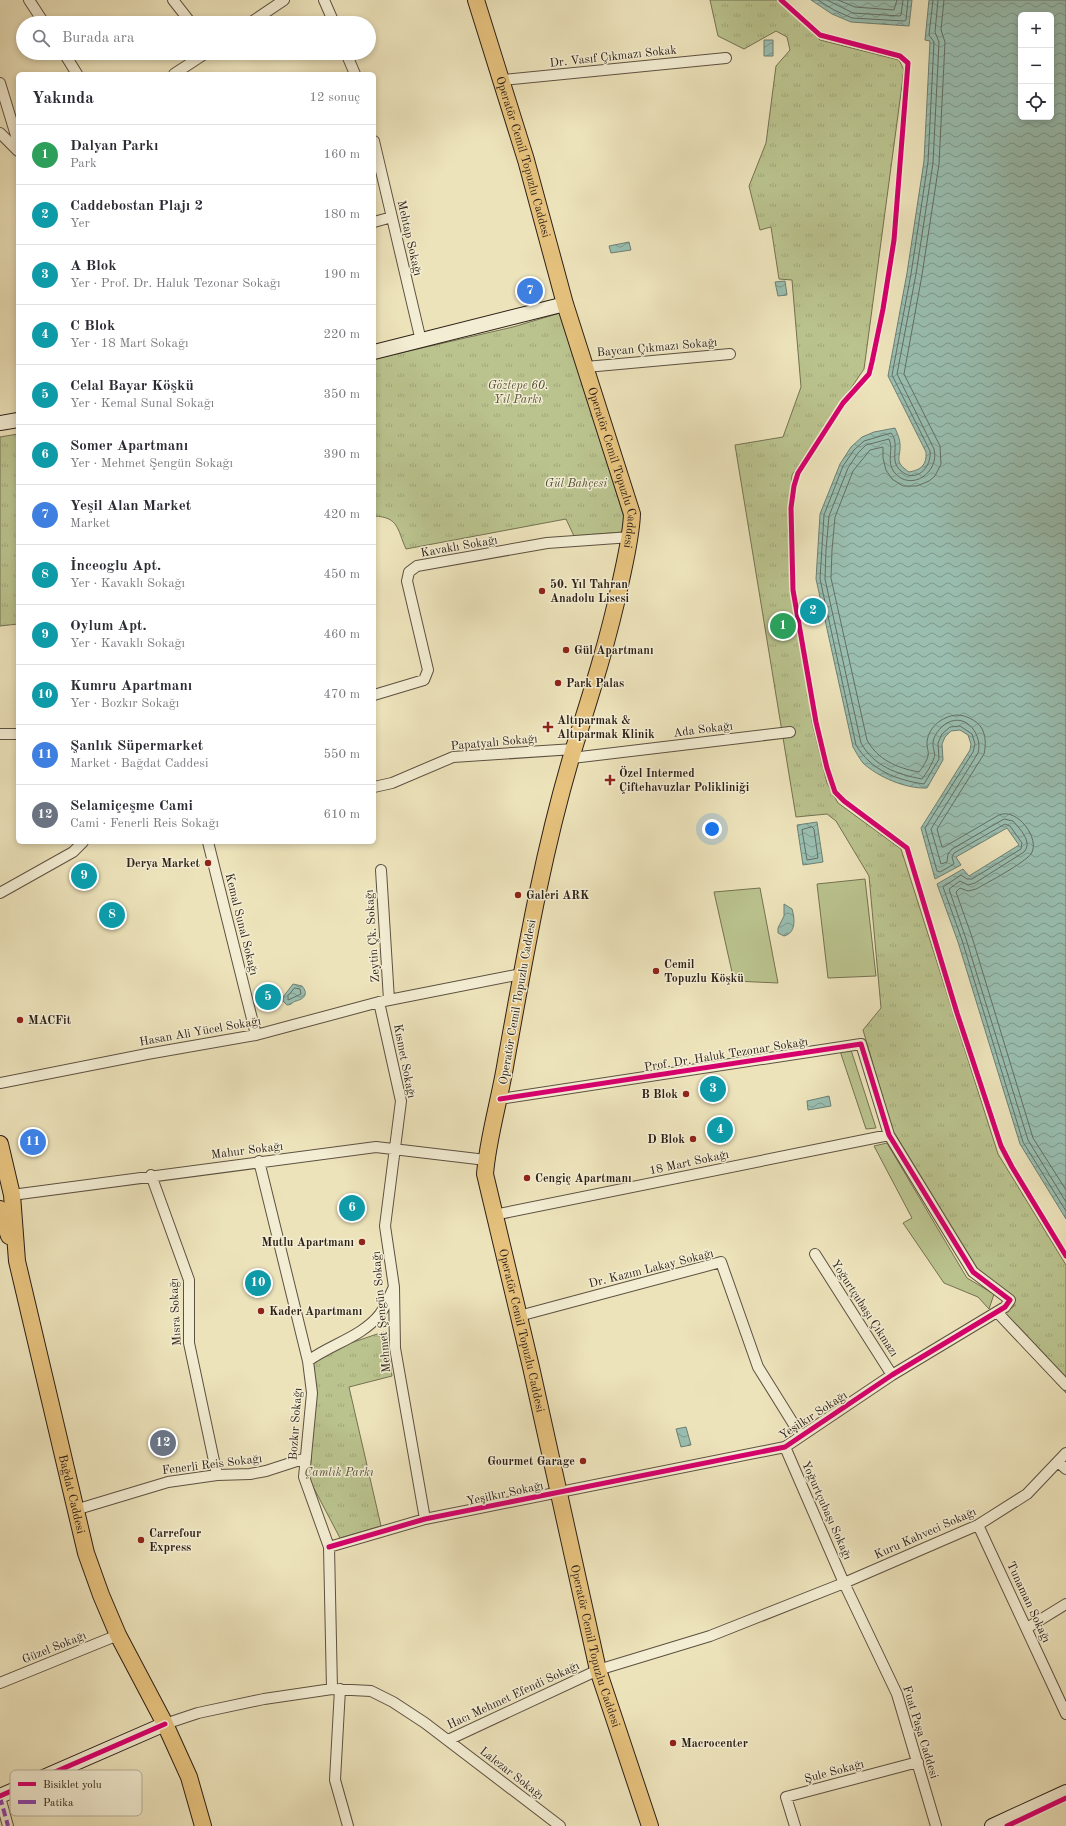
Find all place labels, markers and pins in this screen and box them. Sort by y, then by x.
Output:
pin: 7 [517,276,543,306]
place label: 50. Yıl Tahran Anadolu Lisesi [550,578,630,605]
marker: 50. Yıl Tahran Anadolu Lisesi [537,586,547,596]
pin: 2 [800,596,826,626]
pin: 1 [770,611,796,641]
marker: Gül Apartmanı [561,645,571,655]
place label: Gül Apartmanı [574,645,654,657]
marker: Park Palas [553,678,563,688]
place label: Park Palas [566,678,624,690]
place label: Altıparmak & Altıparmak Klinik [557,715,655,741]
marker: Altıparmak & Altıparmak Klinik [542,721,554,733]
place label: Özel Intermed Çiftehavuzlar Polikliniği [619,765,750,794]
marker: Özel Intermed Çiftehavuzlar Polikliniği [604,774,616,786]
place label: Derya Market [126,858,201,870]
marker: Derya Market [203,858,213,868]
pin: 9 [71,861,97,891]
marker: Galeri ARK [513,890,523,900]
place label: Galeri ARK [526,890,589,902]
pin: 8 [99,900,125,930]
place label: Cemil Topuzlu Köşkü [664,959,744,985]
marker: Cemil Topuzlu Köşkü [651,966,661,976]
pin: 5 [255,982,281,1012]
marker: MACFit [15,1015,25,1025]
place label: MACFit [28,1015,72,1027]
pin: 3 [700,1074,726,1104]
place label: B Blok [641,1089,678,1101]
marker: B Blok [681,1089,691,1099]
pin: 4 [707,1115,733,1145]
pin: 11 [20,1127,46,1157]
place label: D Blok [647,1134,685,1146]
marker: D Blok [688,1134,698,1144]
marker: Cengiç Apartmanı [522,1173,532,1183]
place label: Cengiç Apartmanı [535,1173,632,1185]
pin: 6 [339,1193,365,1223]
place label: Mutlu Apartmanı [262,1237,354,1249]
marker: Mutlu Apartmanı [357,1237,367,1247]
pin: 10 [245,1268,271,1298]
marker: Kader Apartmanı [256,1306,266,1316]
place label: Kader Apartmanı [269,1306,363,1318]
pin: 12 [150,1428,176,1458]
place label: Gourmet Garage [487,1456,575,1468]
marker: Gourmet Garage [578,1456,588,1466]
place label: Carrefour Express [149,1528,201,1554]
marker: Carrefour Express [136,1535,146,1545]
marker: Macrocenter [668,1738,678,1748]
place label: Macrocenter [681,1738,748,1750]

